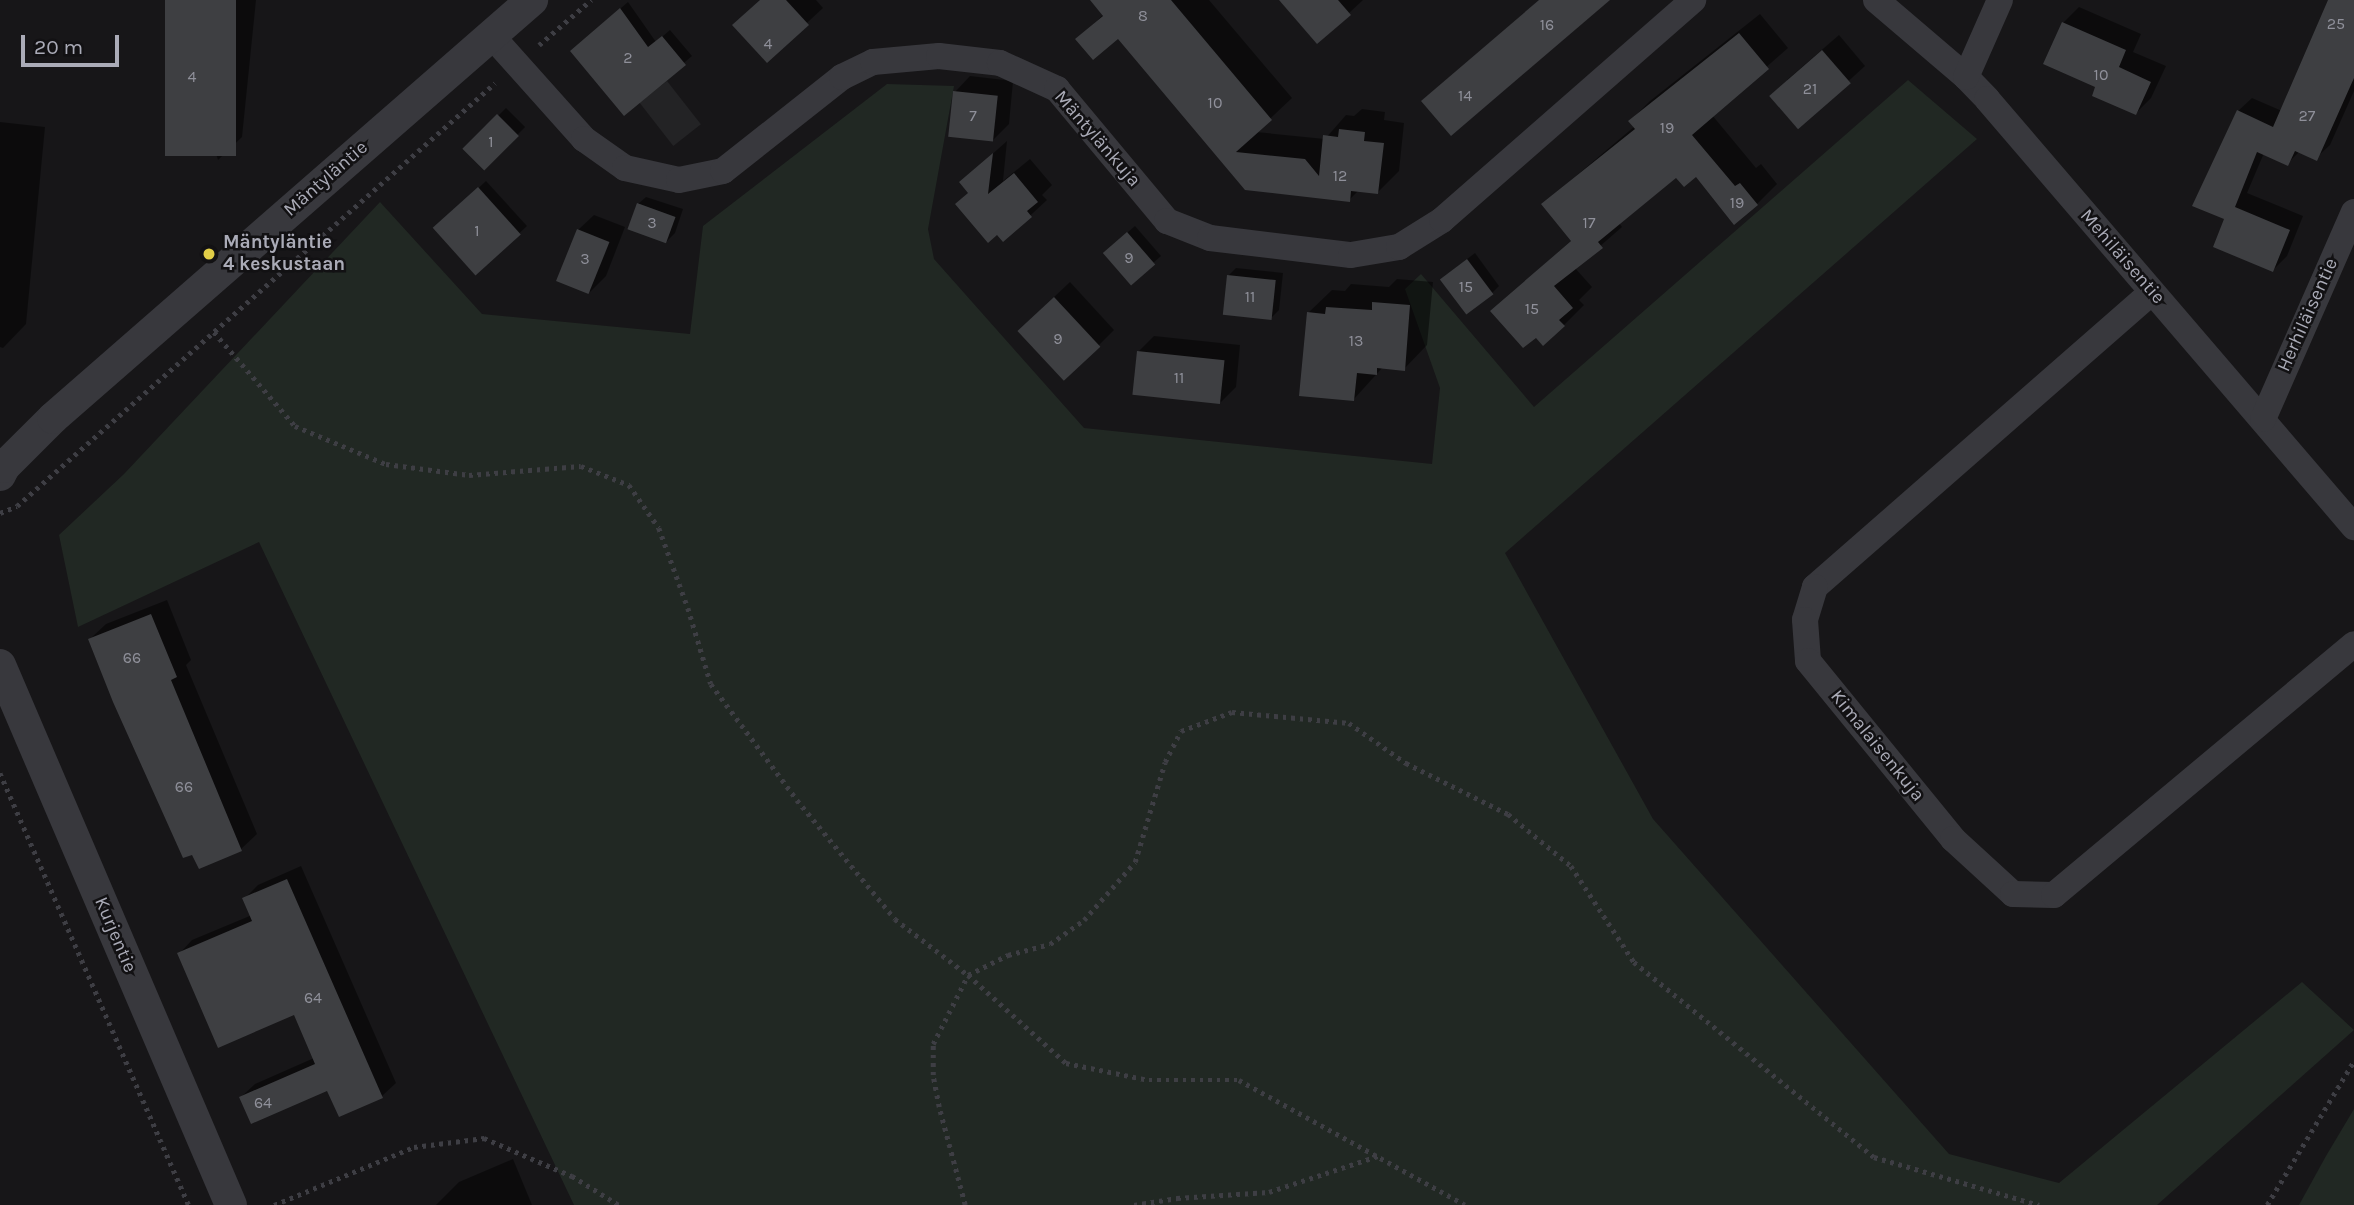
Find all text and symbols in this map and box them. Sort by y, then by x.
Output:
house number: 8 [1138,6,1148,26]
house number: 25 [2327,14,2345,34]
house number: 16 [1540,15,1554,35]
scale bar [24,21,122,65]
house number: 4 [764,34,772,54]
text: 20 m [34,35,83,59]
house number: 2 [623,48,633,68]
house number: 10 [2094,65,2108,85]
house number: 4 [188,67,196,87]
house number: 21 [1803,79,1817,99]
street label: Mäntylänkuja [1049,86,1145,192]
house number: 14 [1458,86,1472,106]
house number: 10 [1208,93,1222,113]
house number: 7 [969,106,977,126]
house number: 27 [2299,106,2315,126]
house number: 19 [1660,118,1674,138]
house number: 1 [488,132,494,152]
street label: Mäntyläntie [279,136,373,222]
house number: 12 [1333,166,1347,186]
house number: 19 [1730,193,1744,213]
street label: Mehiläisentie [2075,205,2169,309]
house number: 3 [647,213,657,233]
house number: 17 [1583,213,1595,233]
house number: 1 [474,221,480,241]
place label: Mäntyläntie 4 keskustaan [223,232,345,276]
marker: Mäntyläntie 4 keskustaan [201,246,217,262]
house number: 9 [1124,248,1134,268]
house number: 3 [580,249,590,269]
street label: Herhiläisentie [2273,255,2343,375]
house number: 15 [1459,277,1473,297]
house number: 11 [1245,287,1255,307]
house number: 15 [1525,299,1539,319]
house number: 9 [1053,329,1063,349]
house number: 13 [1349,331,1363,351]
house number: 11 [1174,368,1184,388]
house number: 66 [123,648,141,668]
street label: Kimalaisenkuja [1825,686,1929,806]
house number: 66 [175,777,193,797]
street label: Kurjentie [89,894,141,976]
house number: 64 [304,988,322,1008]
house number: 64 [254,1093,272,1113]

